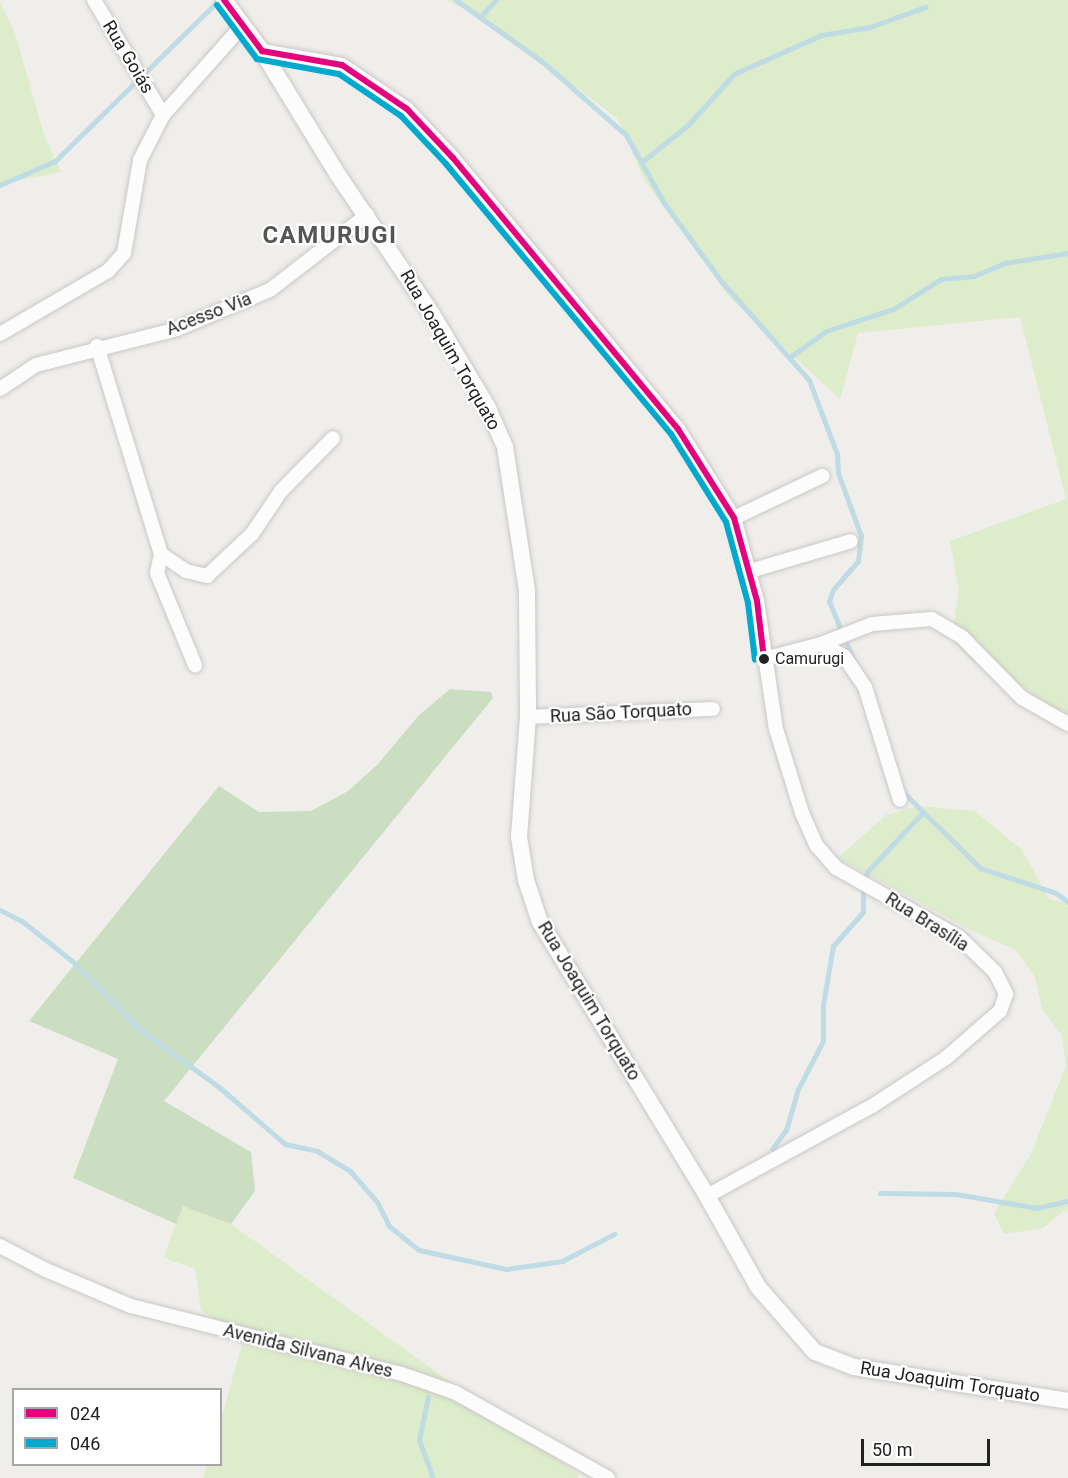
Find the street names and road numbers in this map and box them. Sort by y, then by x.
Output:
street label: Rua Goiás [98,17,158,97]
street label: Rua Joaquim Torquato [395,266,505,434]
street label: Acesso Via [163,288,255,340]
street label: Rua São Torquato [549,698,693,728]
street label: Rua Brasília [881,888,973,956]
street label: Rua Joaquim Torquato [533,917,645,1085]
street label: Avenida Silvana Alves [221,1320,395,1382]
street label: Rua Joaquim Torquato [858,1357,1042,1407]

